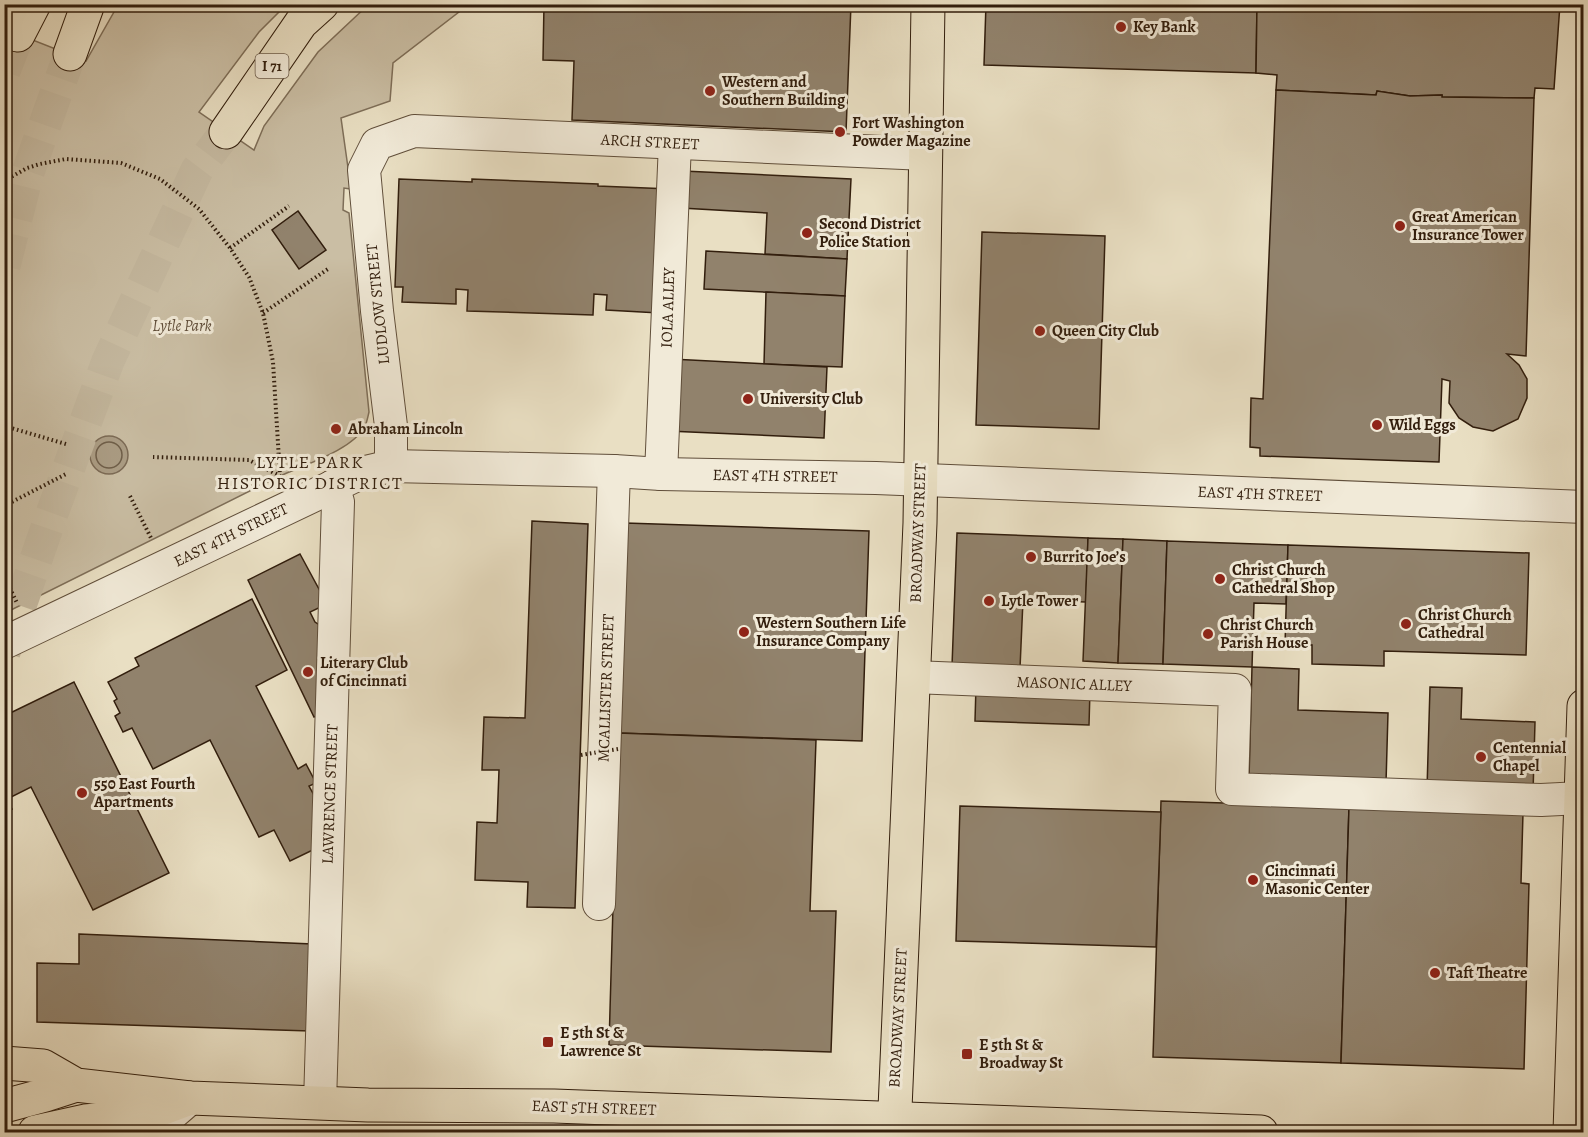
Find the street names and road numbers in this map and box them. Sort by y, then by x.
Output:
road number: I 71 [256,54,288,78]
street label: ARCH STREET [599,128,700,156]
street label: LUDLOW STREET [361,242,395,366]
street label: IOLA ALLEY [656,267,680,349]
street label: BROADWAY STREET [905,463,931,603]
street label: EAST 4TH STREET [712,464,838,488]
street label: EAST 4TH STREET [1197,481,1323,507]
street label: EAST 4TH STREET [170,498,292,572]
street label: MCALLISTER STREET [592,613,620,763]
street label: MASONIC ALLEY [1016,671,1132,697]
street label: LAWRENCE STREET [317,723,343,864]
street label: BROADWAY STREET [883,947,913,1088]
street label: EAST 5TH STREET [531,1095,657,1121]

